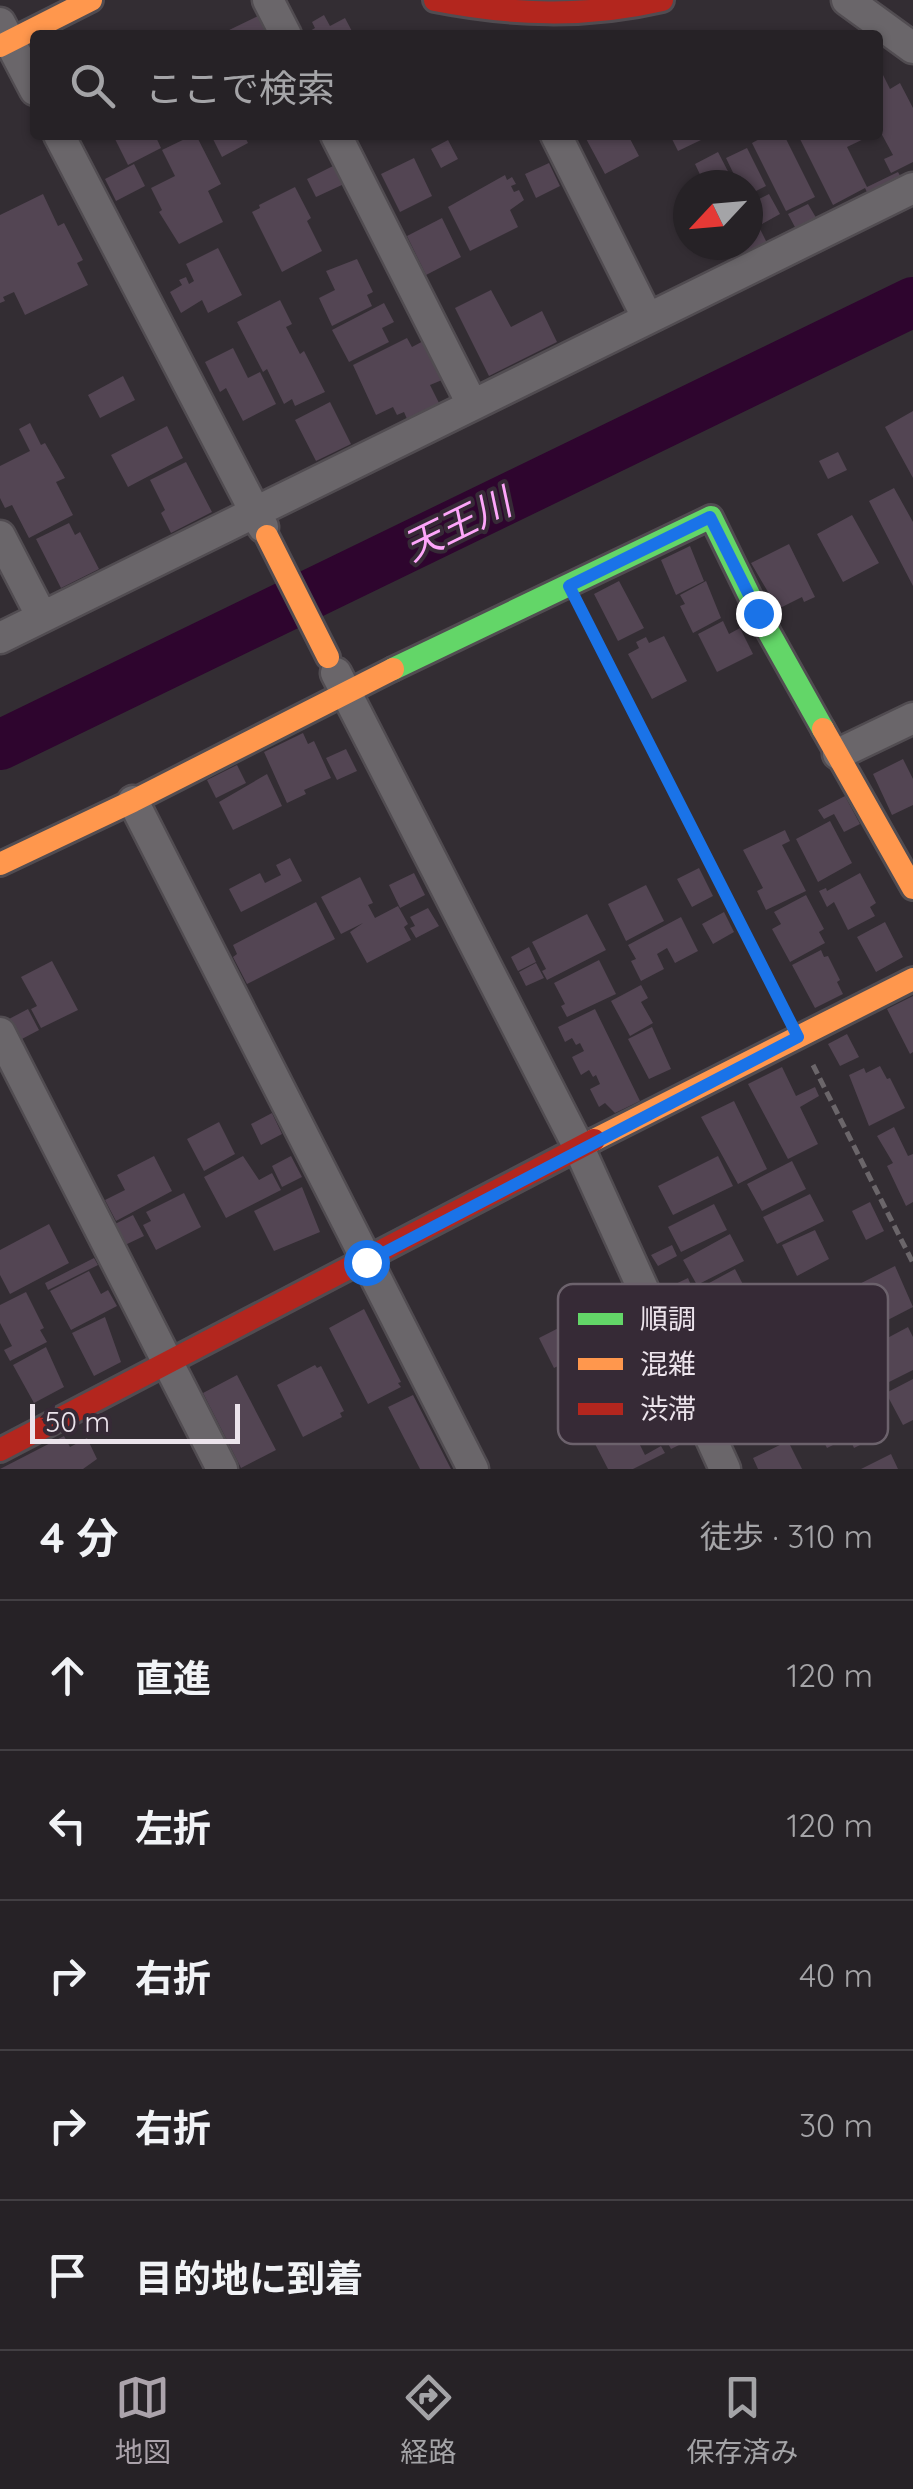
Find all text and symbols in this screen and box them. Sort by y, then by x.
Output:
search box [30,30,883,140]
icon: search [65,58,120,113]
text: ここで検索 [145,64,335,112]
north arrow [673,170,763,260]
water label: 天王川 [395,476,522,571]
route end [736,591,782,637]
route start [344,1240,390,1286]
legend [558,1284,888,1444]
text: 順調 [640,1301,696,1336]
text: 混雑 [640,1346,696,1381]
text: 渋滞 [640,1391,696,1426]
scale bar [30,1399,240,1444]
text: 50 m [45,1404,110,1439]
text: 4 分 [40,1511,118,1564]
text: 徒歩 · 310 m [700,1516,873,1556]
icon: ahead [40,1648,95,1703]
text: 直進 [135,1654,211,1702]
text: 120 m [786,1655,873,1695]
icon: left [40,1798,95,1853]
text: 左折 [135,1804,211,1852]
text: 120 m [786,1805,873,1845]
icon: right [40,1948,95,2003]
text: 右折 [135,1954,211,2002]
text: 40 m [799,1955,873,1995]
icon: right [40,2098,95,2153]
text: 右折 [135,2104,211,2152]
text: 30 m [799,2105,873,2145]
icon: arrive [40,2248,95,2303]
text: 目的地に到着 [135,2254,363,2302]
tab: 地図 [115,2370,171,2470]
tab: 経路 [400,2370,456,2470]
tab: 保存済み [686,2370,798,2470]

